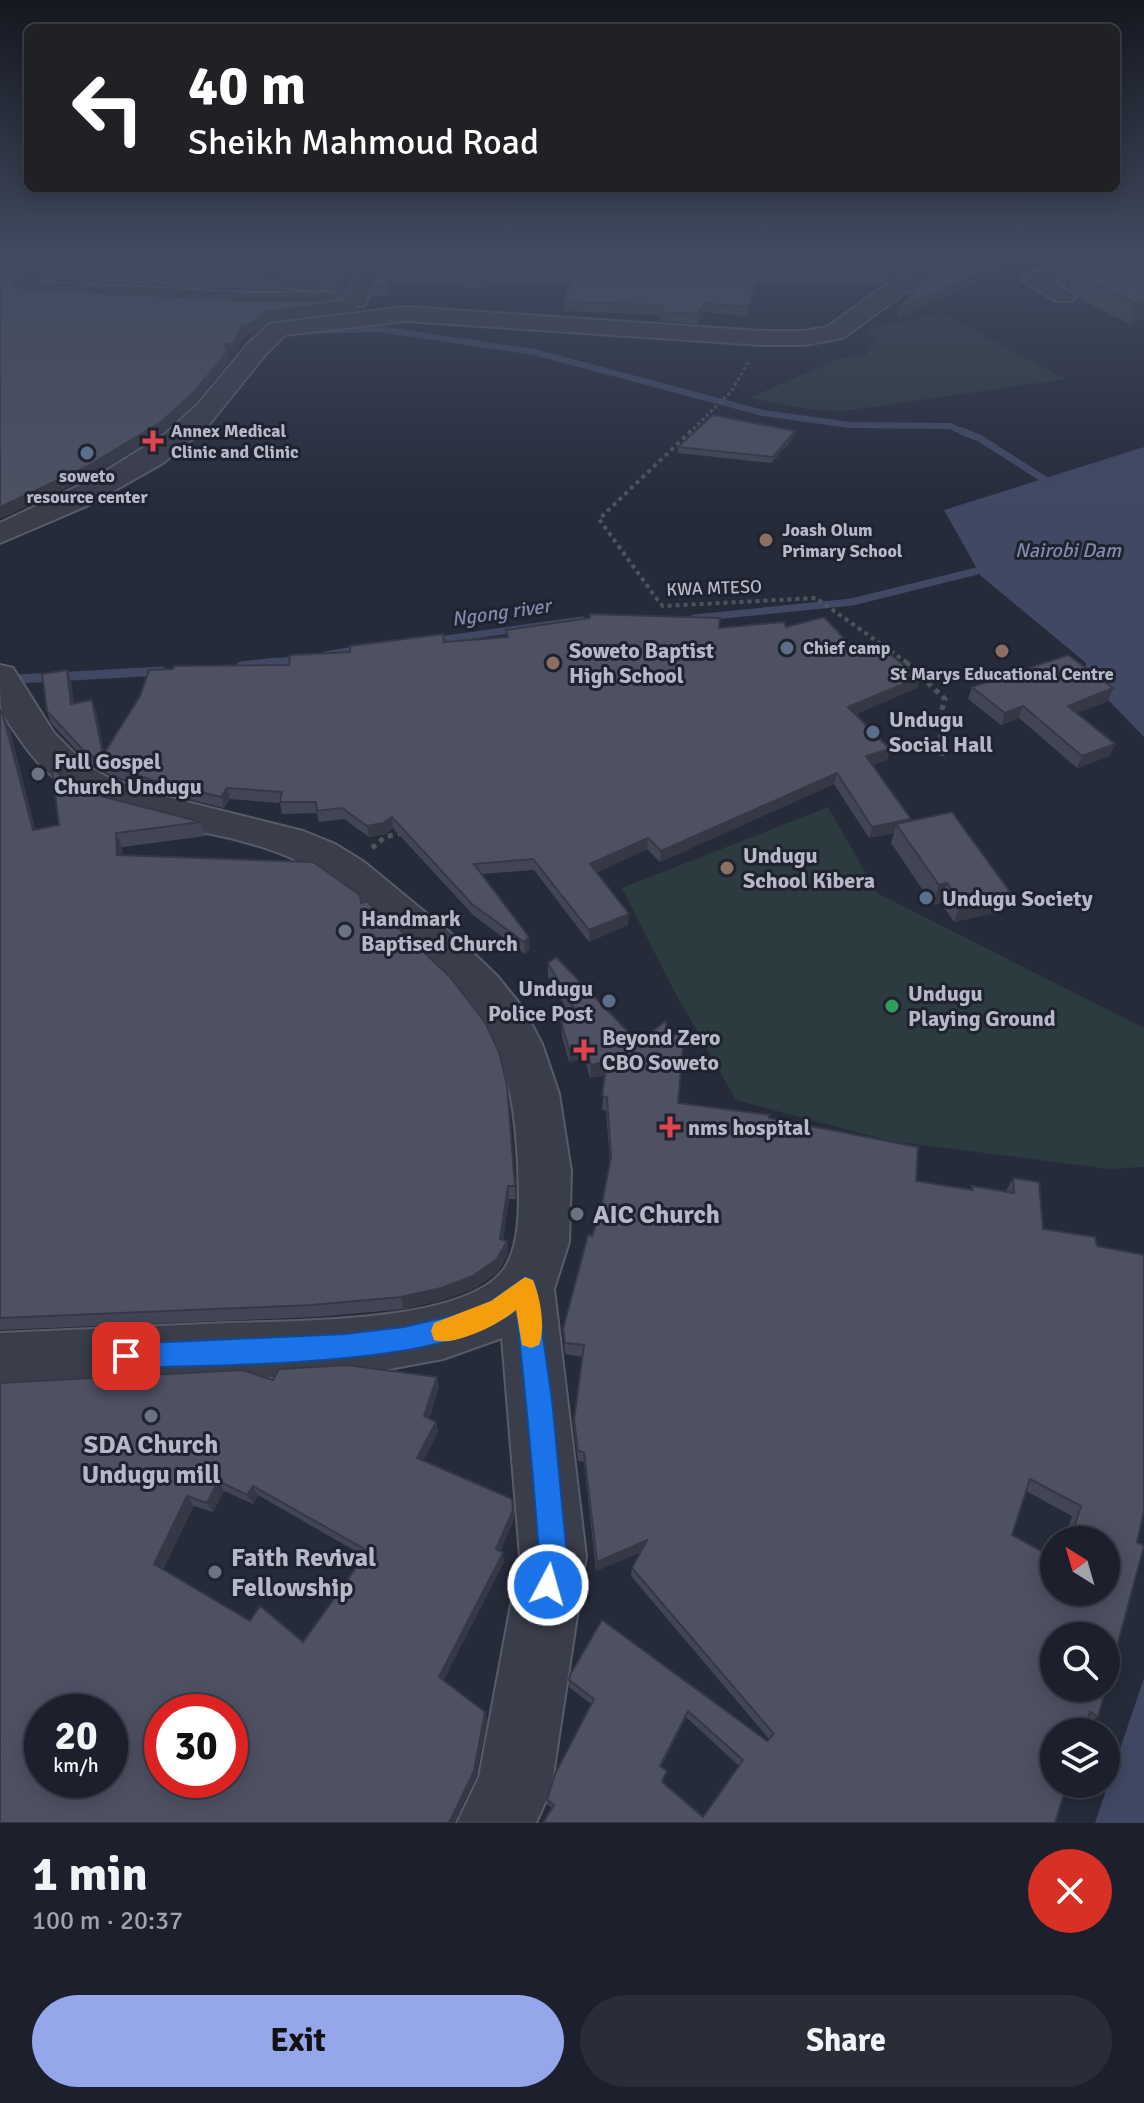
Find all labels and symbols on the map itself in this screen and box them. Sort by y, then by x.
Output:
place label: Annex Medical Clinic and Clinic [171,420,299,463]
marker: Annex Medical Clinic and Clinic [142,430,164,452]
marker: soweto resource center [78,444,96,462]
place label: soweto resource center [26,465,148,508]
place label: Joash Olum Primary School [782,519,903,562]
marker: Joash Olum Primary School [757,531,775,549]
water label: Nairobi Dam [1015,538,1122,563]
street label: KWA MTESO [666,575,762,601]
water label: Ngong river [450,593,555,632]
place label: Soweto Baptist High School [569,637,714,689]
place label: Chief camp [803,637,891,659]
marker: Chief camp [778,639,796,657]
marker: St Marys Educational Centre [993,642,1011,660]
marker: Soweto Baptist High School [544,654,562,672]
place label: St Marys Educational Centre [890,663,1114,685]
place label: Undugu Social Hall [889,706,993,758]
marker: Undugu Social Hall [864,723,882,741]
place label: Full Gospel Church Undugu [54,748,202,800]
marker: Full Gospel Church Undugu [29,765,47,783]
place label: Undugu School Kibera [743,842,875,894]
marker: Undugu School Kibera [718,859,736,877]
place label: Undugu Society [942,885,1093,912]
marker: Undugu Society [917,889,935,907]
place label: Handmark Baptised Church [361,905,518,957]
marker: Handmark Baptised Church [336,922,354,940]
place label: Undugu Police Post [488,975,593,1027]
place label: Undugu Playing Ground [908,980,1056,1032]
marker: Undugu Police Post [600,992,618,1010]
marker: Undugu Playing Ground [883,997,901,1015]
place label: Beyond Zero CBO Soweto [602,1024,720,1076]
marker: Beyond Zero CBO Soweto [573,1039,595,1061]
place label: nms hospital [688,1114,810,1141]
marker: nms hospital [659,1116,681,1138]
place label: AIC Church [593,1199,720,1231]
marker: AIC Church [568,1205,586,1223]
pin [92,1322,160,1390]
marker: SDA Church Undugu mill [142,1407,160,1425]
place label: SDA Church Undugu mill [82,1429,220,1491]
north arrow [1040,1526,1120,1606]
place label: Faith Revival Fellowship [231,1542,376,1604]
position arrow [506,1543,590,1627]
marker: Faith Revival Fellowship [206,1563,224,1581]
speed limit sign: 30 [144,1694,248,1798]

